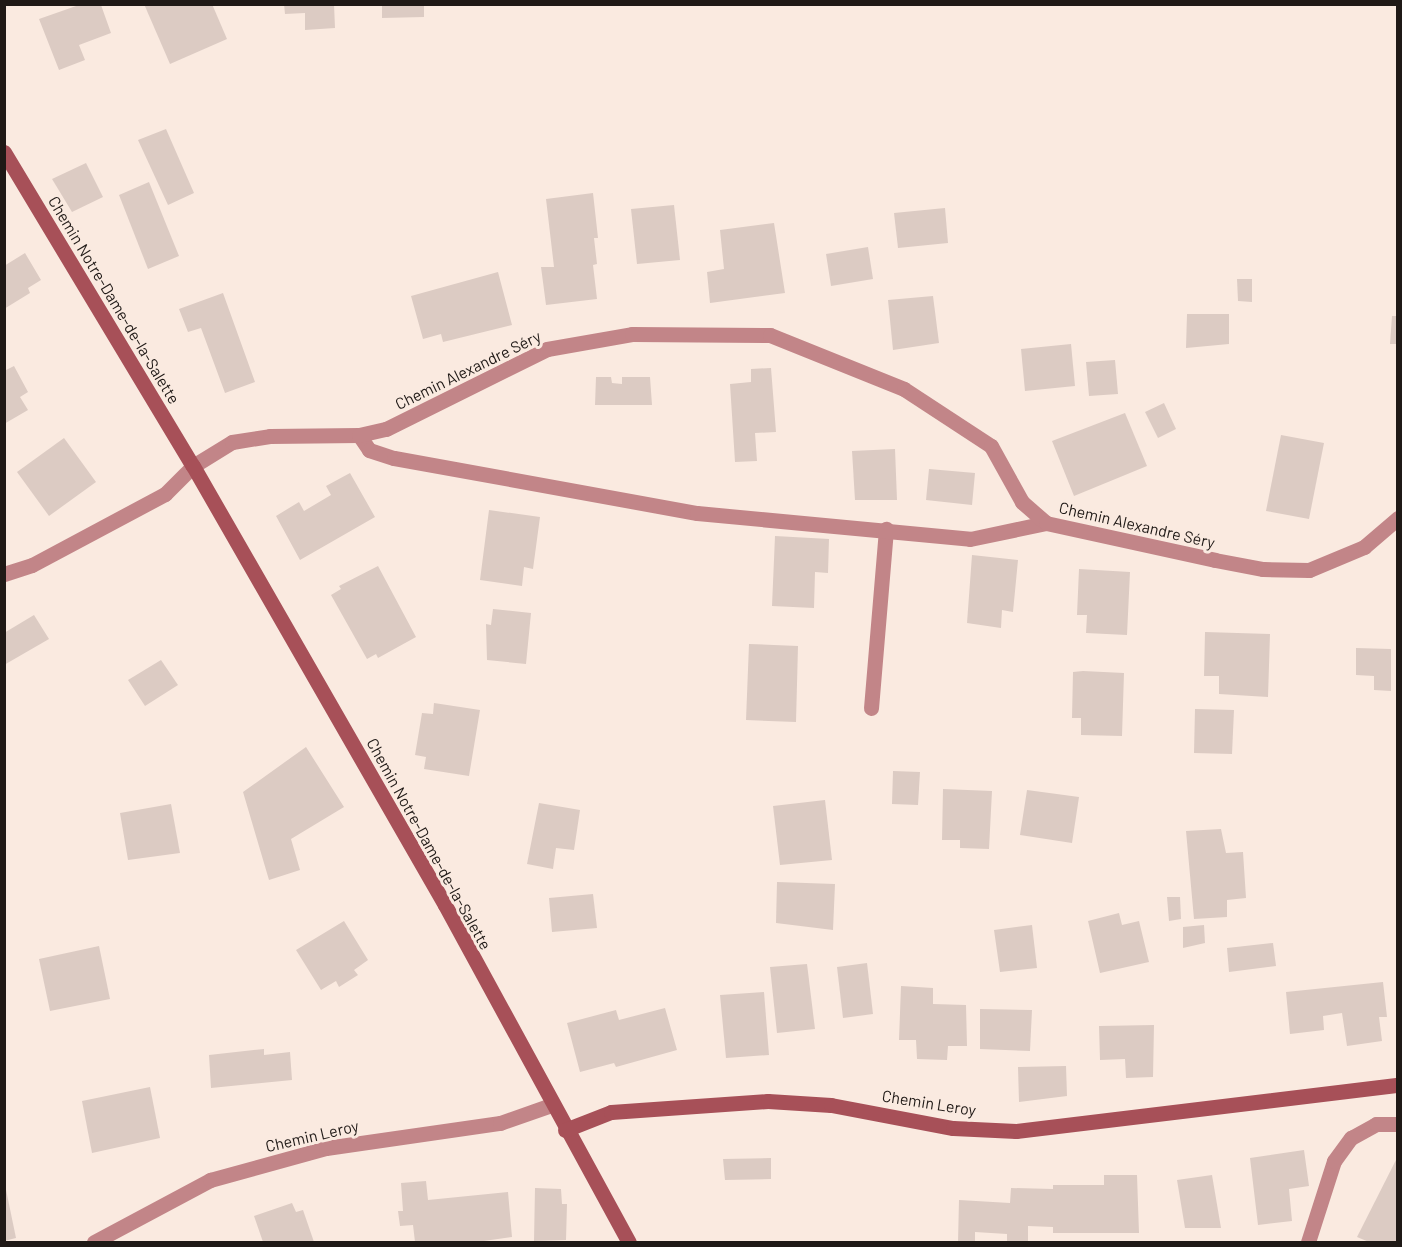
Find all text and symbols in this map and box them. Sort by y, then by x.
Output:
street label: Chemin Notre-Dame-de-la-Salette [44,193,184,407]
street label: Chemin Alexandre Séry [392,326,544,414]
street label: Chemin Alexandre Séry [1057,498,1217,552]
street label: Chemin Notre-Dame-de-la-Salette [363,735,495,953]
street label: Chemin Leroy [881,1086,977,1120]
street label: Chemin Leroy [264,1116,360,1156]

